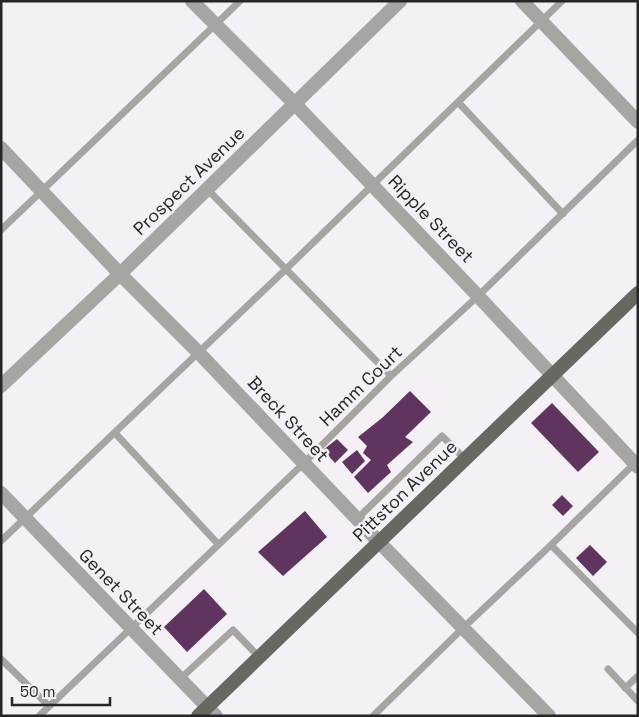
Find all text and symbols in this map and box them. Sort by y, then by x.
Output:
street label: Prospect Avenue [128,121,249,240]
street label: Ripple Street [384,170,479,268]
street label: Hamm Court [314,340,407,431]
street label: Breck Street [243,371,334,466]
street label: Pittston Avenue [348,435,462,546]
street label: Genet Street [74,543,168,640]
scale bar [12,674,110,706]
text: 50 m [20,682,55,701]

